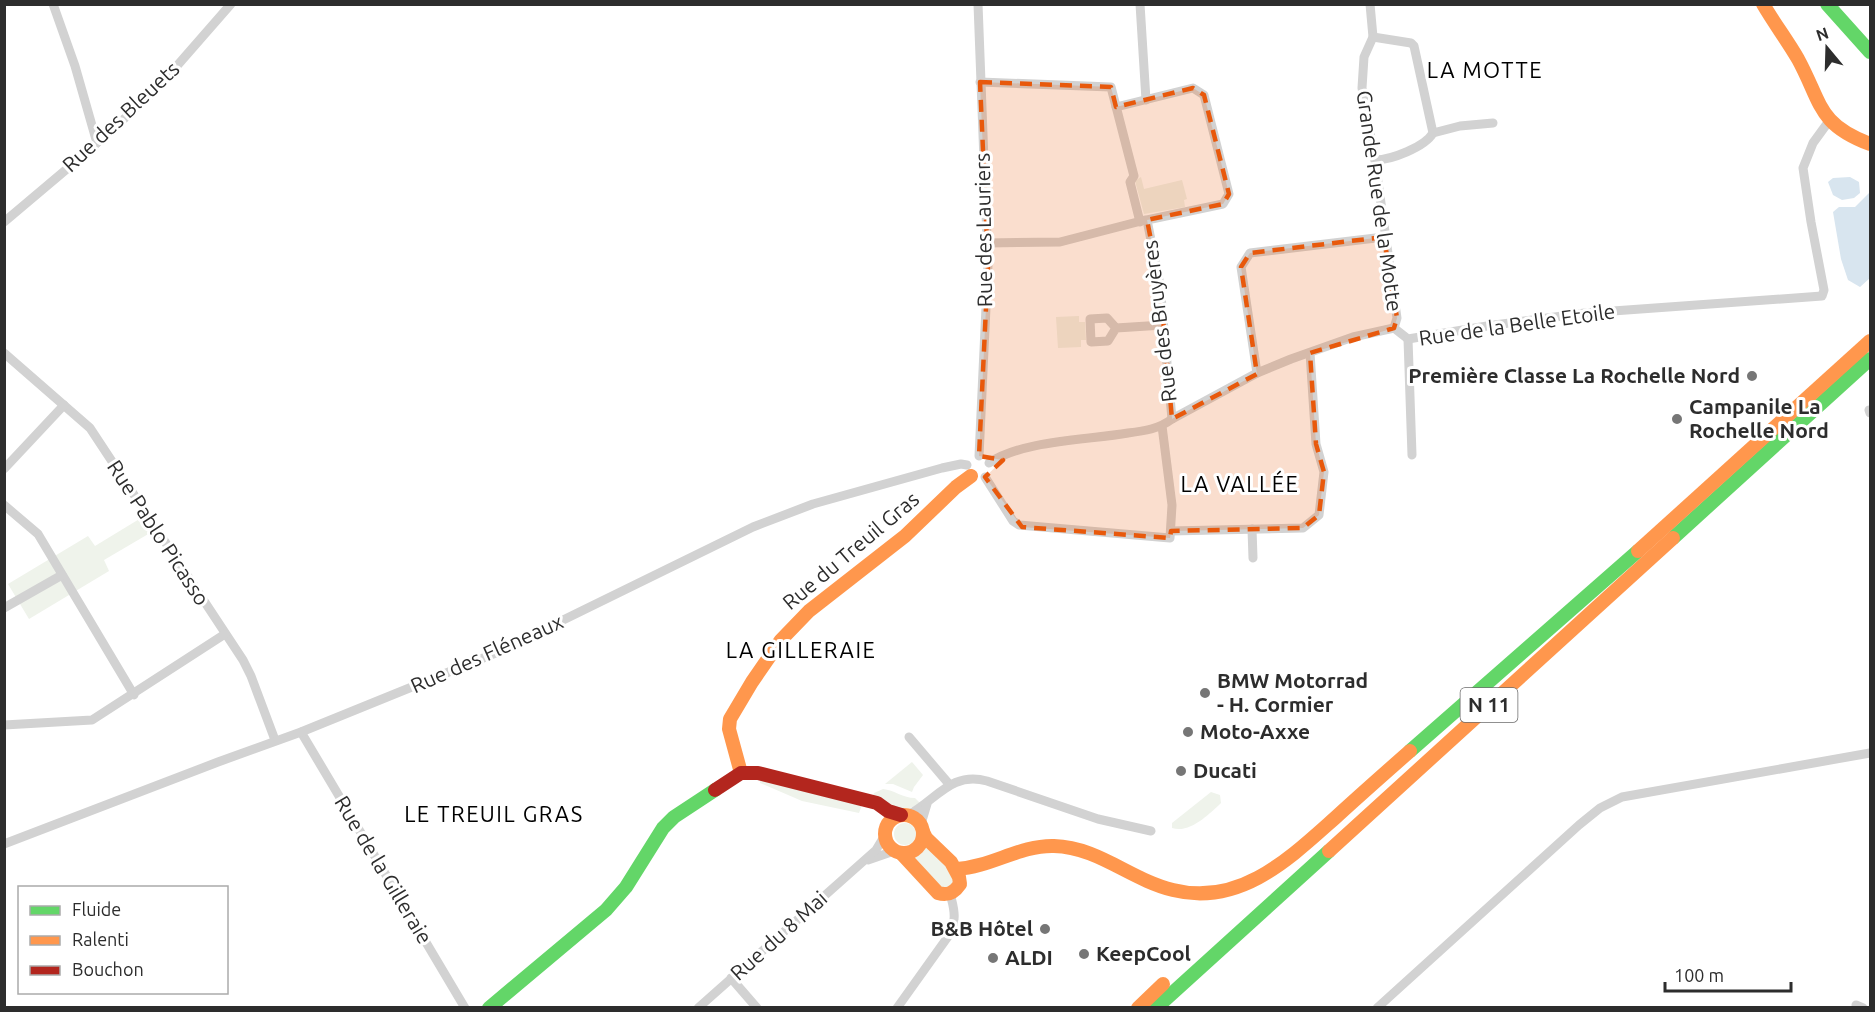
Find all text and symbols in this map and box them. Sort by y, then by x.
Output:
north arrow [1797,18,1857,78]
text: N [1814,23,1831,44]
street label: Rue des Bleuets [57,56,184,176]
district label: LA MOTTE [1427,57,1543,82]
street label: Grande Rue de la Motte [1353,89,1407,313]
street label: Rue des Lauriers [970,153,996,307]
street label: Rue des Bruyères [1137,239,1181,403]
street label: Rue de la Belle Etoile [1417,298,1617,350]
place label: Première Classe La Rochelle Nord [1408,363,1740,387]
marker: Première Classe La Rochelle Nord [1745,369,1759,383]
place label: Campanile La Rochelle Nord [1689,394,1829,442]
marker: Campanile La Rochelle Nord [1670,412,1684,426]
street label: Rue Pablo Picasso [103,455,215,610]
district label: LA VALLÉE [1181,470,1299,496]
street label: Rue du Treuil Gras [777,486,923,614]
street label: Rue des Fléneaux [407,609,567,697]
district label: LA GILLERAIE [726,637,876,662]
place label: BMW Motorrad - H. Cormier [1217,668,1368,716]
marker: BMW Motorrad - H. Cormier [1198,686,1212,700]
road number: N 11 [1460,688,1518,722]
place label: Moto-Axxe [1200,719,1310,743]
marker: Moto-Axxe [1181,725,1195,739]
place label: Ducati [1193,758,1257,782]
marker: Ducati [1174,764,1188,778]
street label: Rue de la Gilleraie [330,791,437,948]
district label: LE TREUIL GRAS [404,801,584,826]
legend [18,886,228,994]
street label: Rue du 8 Mai [725,886,831,985]
text: Fluide [72,899,121,919]
place label: B&B Hôtel [931,916,1033,940]
marker: B&B Hôtel [1038,922,1052,936]
text: Ralenti [72,929,129,949]
place label: KeepCool [1096,941,1191,965]
place label: ALDI [1005,945,1053,969]
marker: KeepCool [1077,947,1091,961]
marker: ALDI [986,951,1000,965]
scale bar [1665,955,1791,993]
text: Bouchon [72,959,144,979]
text: 100 m [1674,965,1724,985]

